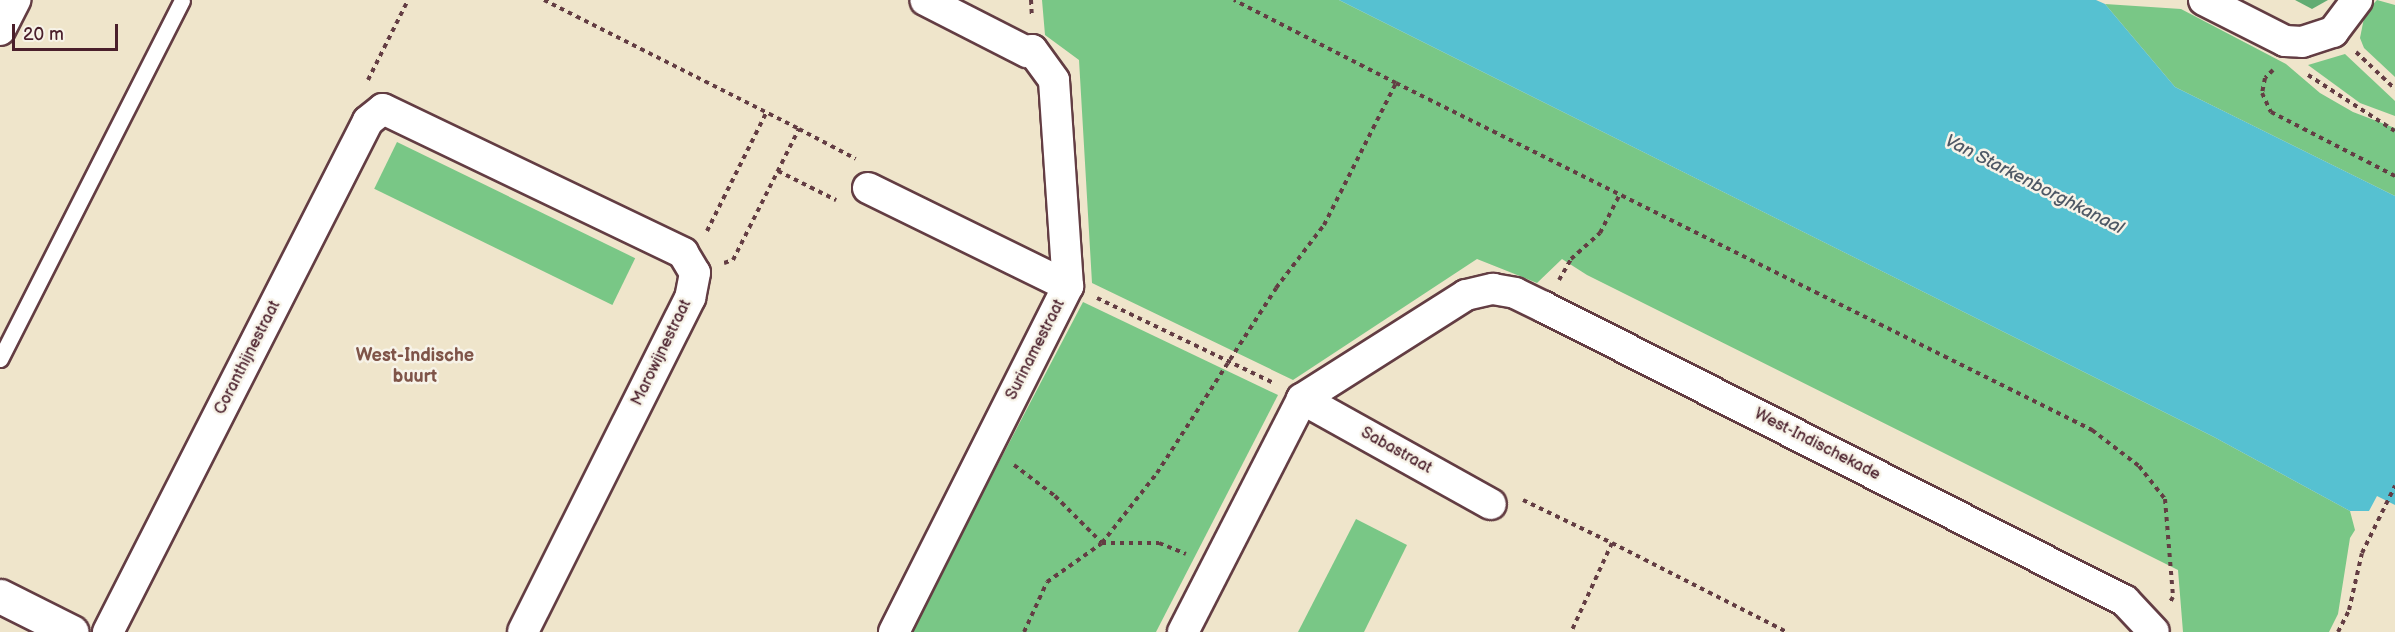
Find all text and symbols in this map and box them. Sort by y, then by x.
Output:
scale bar [15,12,122,50]
text: 20 m [23,24,64,45]
water label: Van Starkenborghkanaal [1941,130,2127,240]
street label: Marowijnestraat [628,297,696,409]
street label: Surinamestraat [1002,297,1070,403]
street label: Coranthijnestraat [211,298,285,418]
district label: West-Indische buurt [356,346,474,388]
street label: West-Indischekade [1751,405,1883,485]
street label: Sabastraat [1357,424,1435,478]

